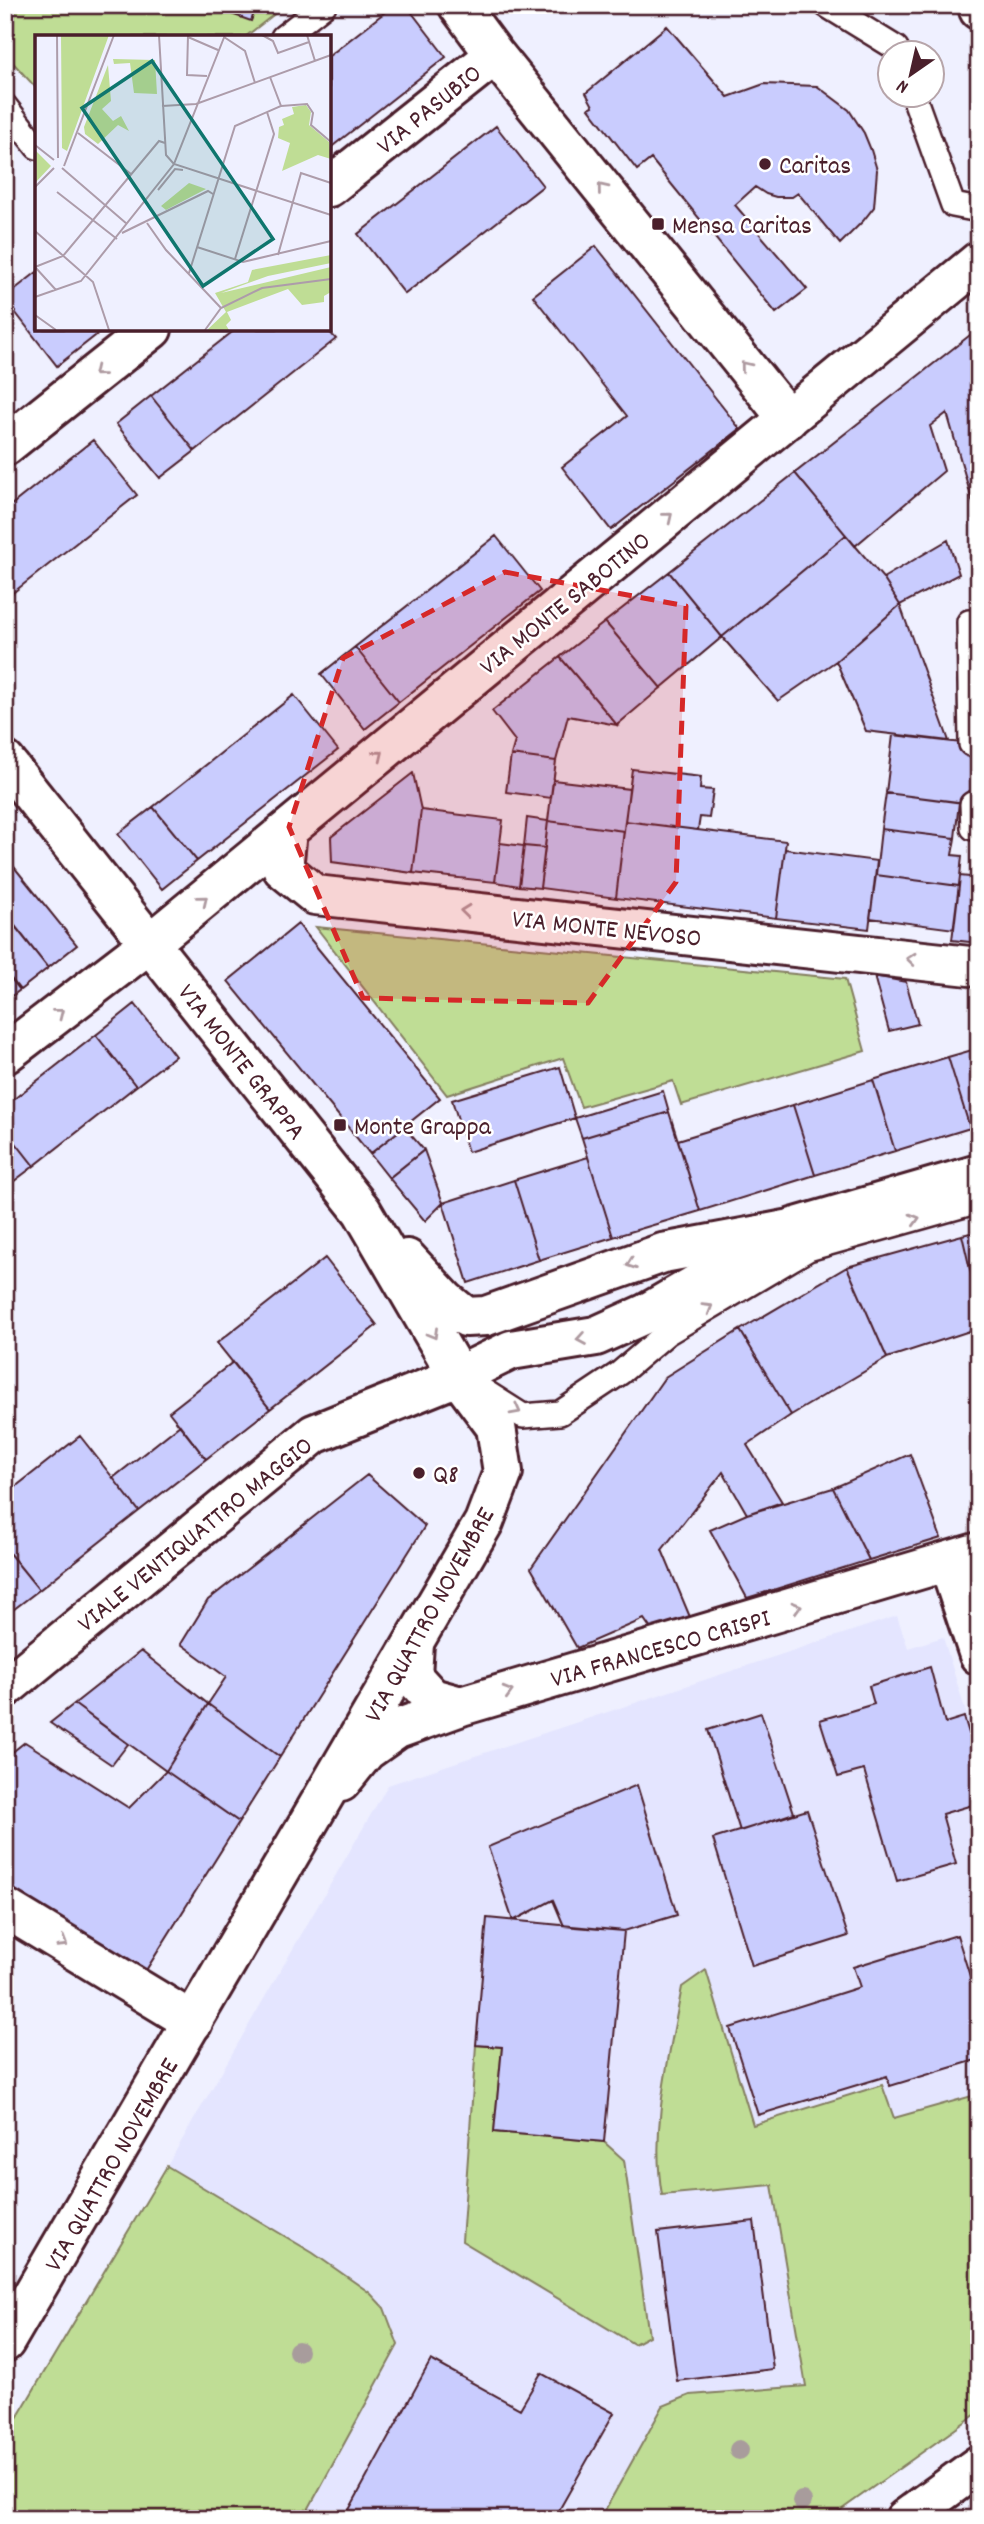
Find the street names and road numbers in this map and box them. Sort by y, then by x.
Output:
street label: VIA PASUBIO [370,57,491,165]
street label: VIA MONTE SABOTINO [473,524,660,686]
street label: VIA MONTE NEVOSO [510,902,703,959]
street label: VIA MONTE GRAPPA [167,977,313,1149]
street label: VIALE VENTIQUATTRO MAGGIO [70,1429,322,1643]
street label: VIA QUATTRO NOVEMBRE [356,1501,506,1730]
street label: VIA FRANCESCO CRISPI [547,1601,775,1699]
street label: VIA QUATTRO NOVEMBRE [37,2052,189,2279]

